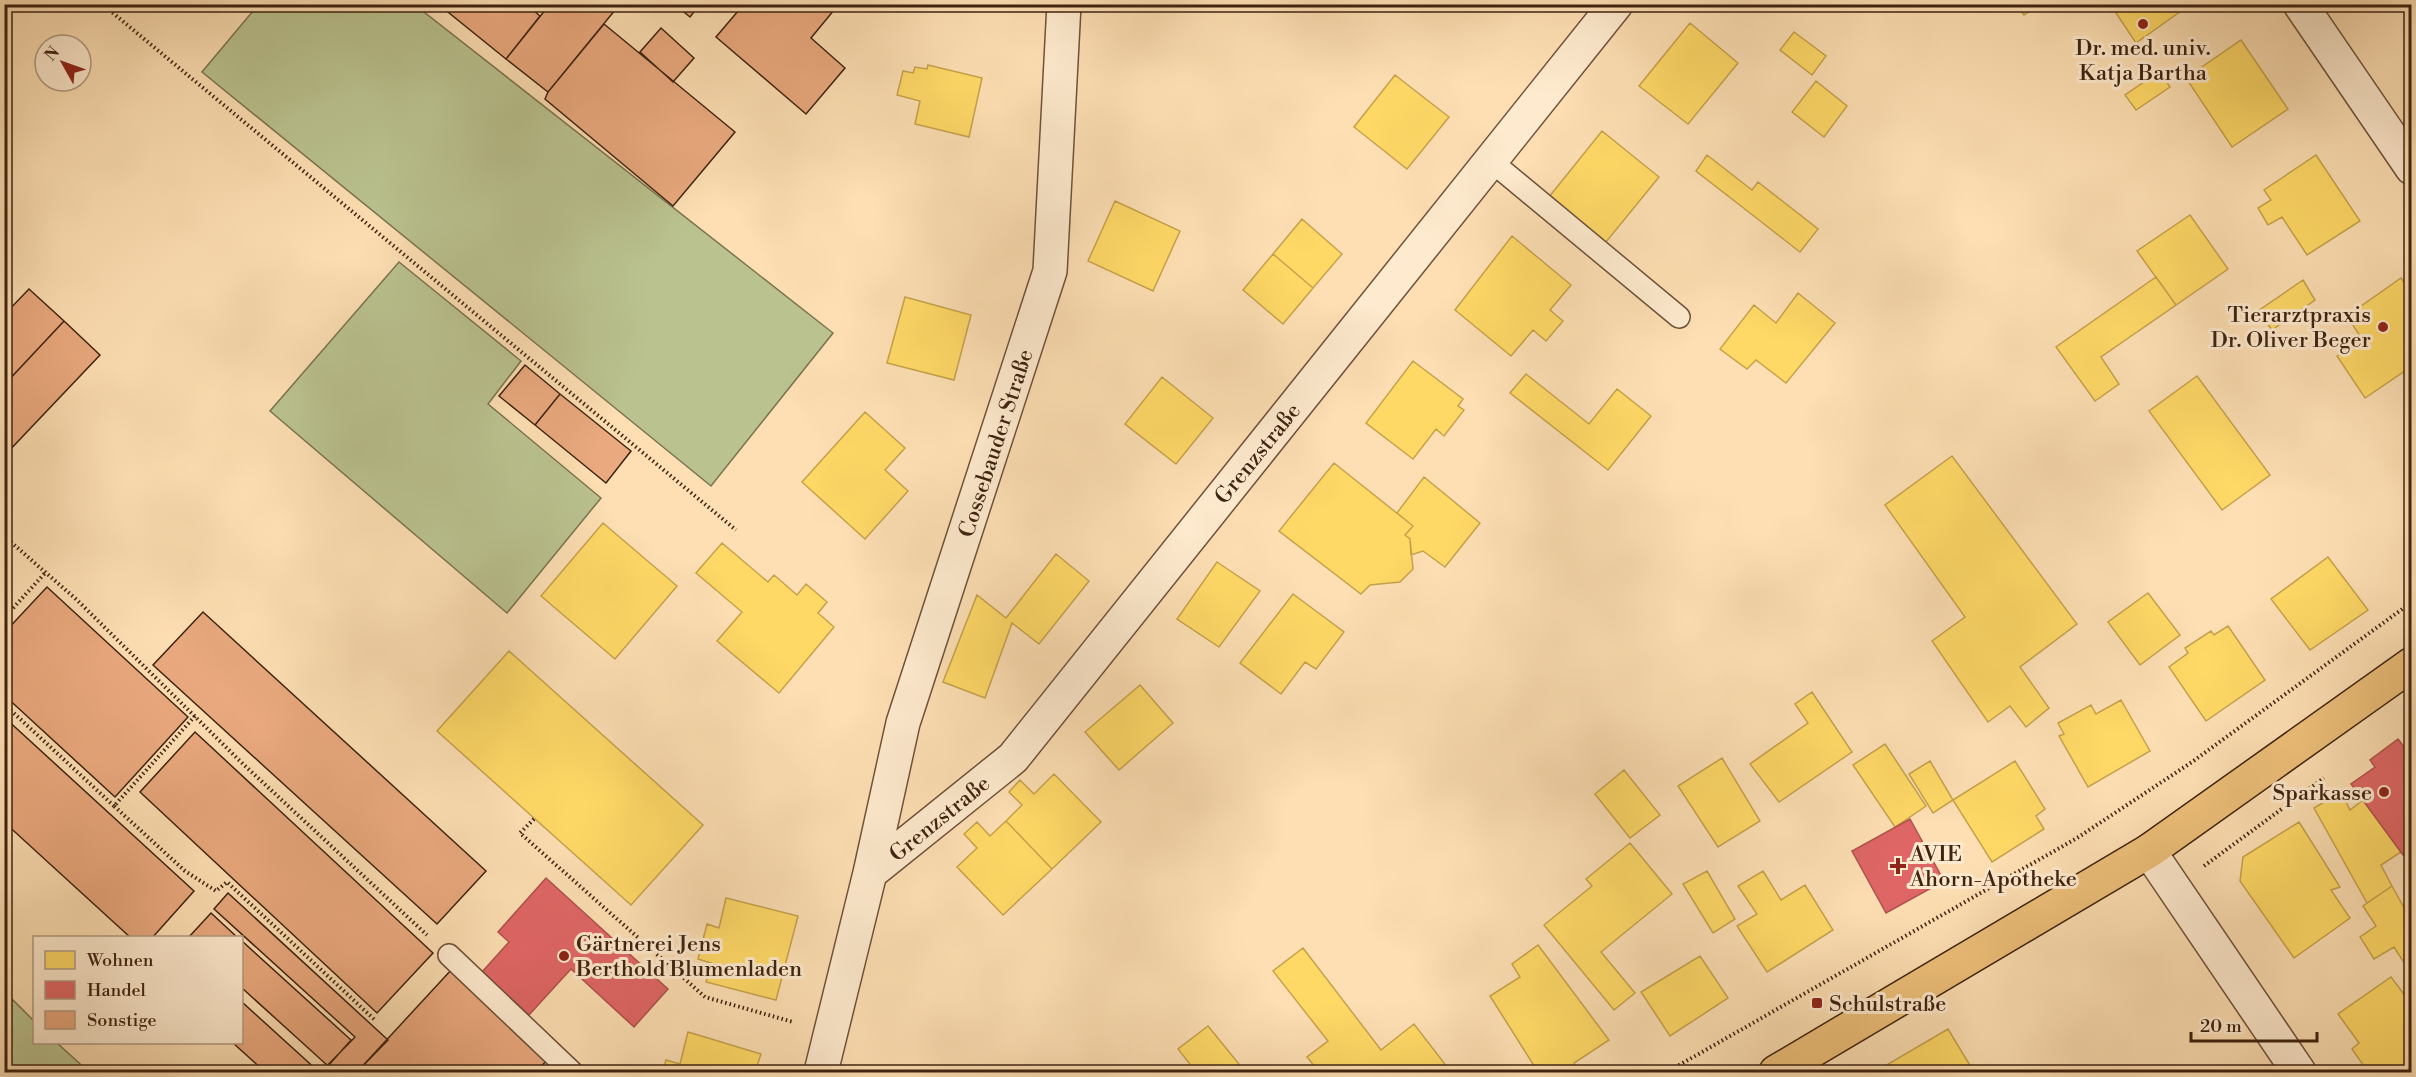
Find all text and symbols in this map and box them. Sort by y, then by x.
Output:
marker: Dr. med. univ. Katja Bartha [2136,17,2150,31]
north arrow [33,33,93,93]
place label: Dr. med. univ. Katja Bartha [2075,35,2211,87]
text: N [41,42,64,65]
place label: Tierarztpraxis Dr. Oliver Beger [2211,302,2371,354]
marker: Tierarztpraxis Dr. Oliver Beger [2376,320,2390,334]
street label: Cossebauder Straße [953,346,1040,541]
street label: Grenzstraße [1209,398,1307,510]
street label: Grenzstraße [884,770,996,868]
place label: Sparkasse [2273,780,2372,807]
marker: Sparkasse [2377,785,2391,799]
place label: AVIE Ahorn-Apotheke [1909,841,2077,893]
marker: AVIE Ahorn-Apotheke [1891,859,1905,873]
place label: Gärtnerei Jens Berthold Blumenladen [575,931,802,983]
legend [33,936,243,1044]
text: Wohnen [86,949,154,972]
marker: Gärtnerei Jens Berthold Blumenladen [557,949,571,963]
text: Handel [87,979,147,1002]
place label: Schulstraße [1829,991,1946,1018]
marker: Schulstraße [1810,996,1824,1010]
scale bar [2191,1005,2317,1043]
text: Sonstige [87,1009,157,1032]
text: 20 m [2200,1015,2242,1038]

